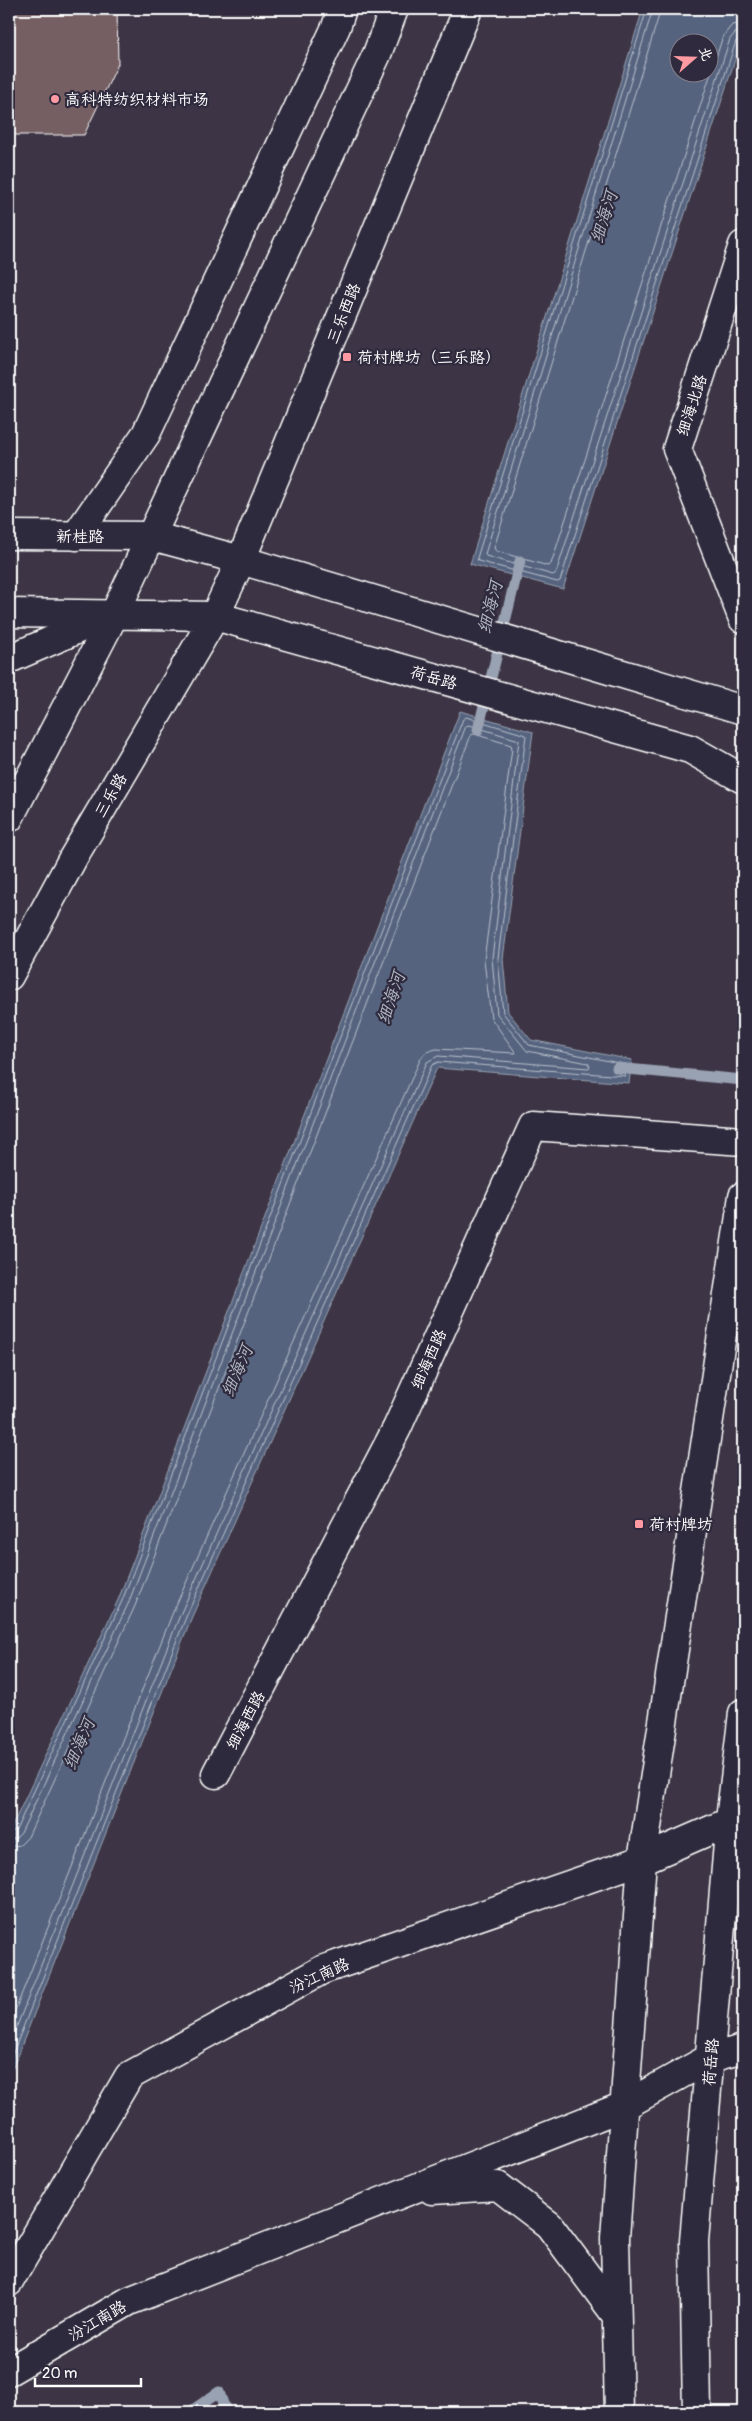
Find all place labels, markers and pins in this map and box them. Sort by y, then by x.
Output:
place label: 高科特纺织材料市场 [65,90,209,110]
marker: 高科特纺织材料市场 [49,93,61,105]
place label: 荷村牌坊（三乐路） [357,348,501,368]
marker: 荷村牌坊（三乐路） [341,351,353,363]
place label: 荷村牌坊 [649,1515,713,1535]
marker: 荷村牌坊 [633,1518,645,1530]

